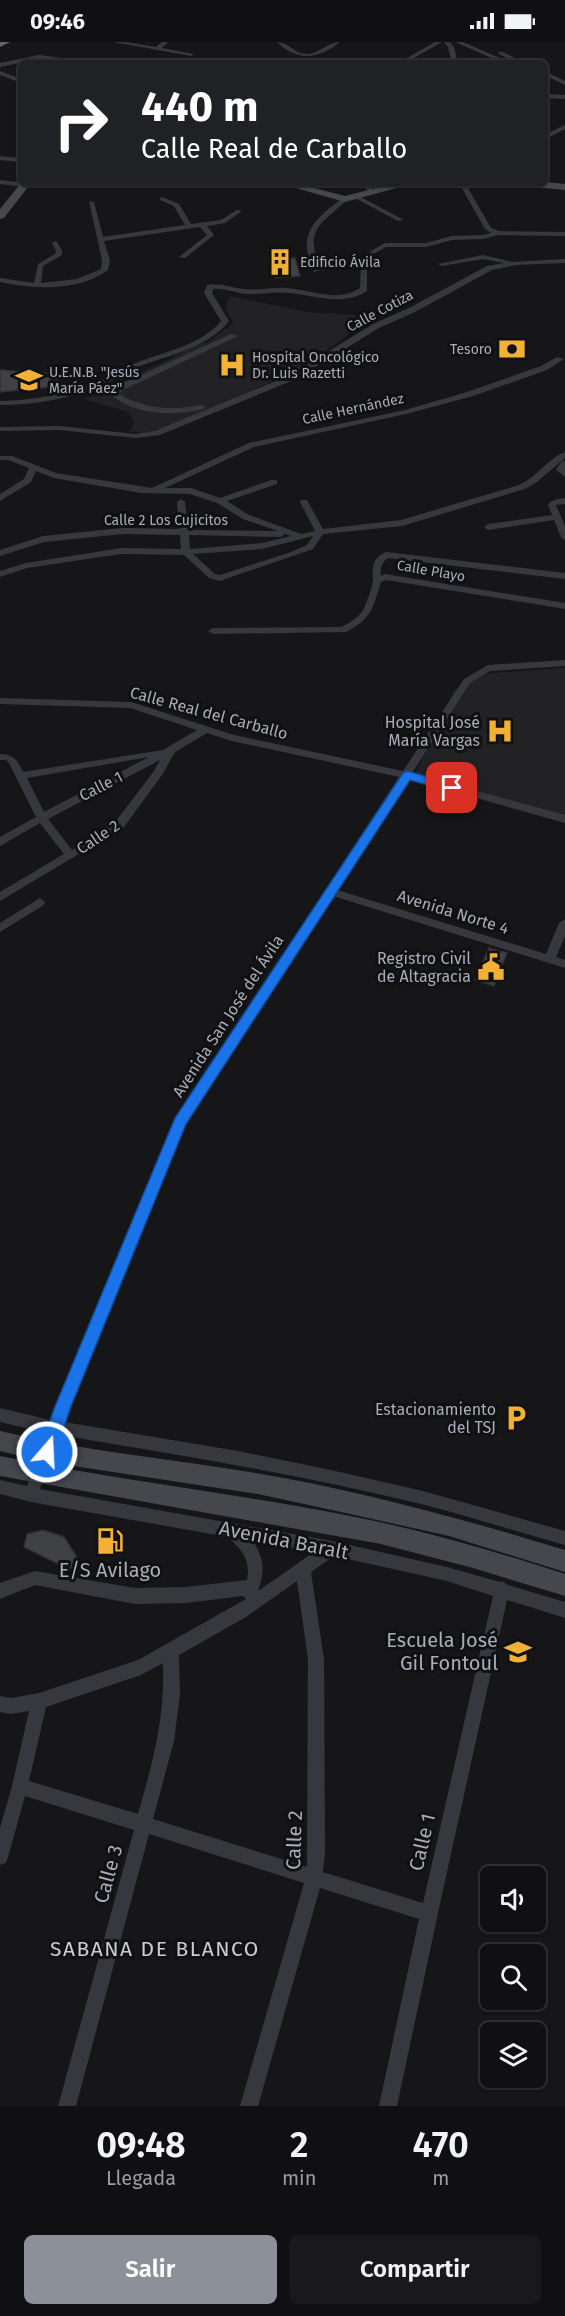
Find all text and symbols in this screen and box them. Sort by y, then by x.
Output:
text: 09:46 [30,8,85,35]
text: 440 m [141,82,258,132]
icon: right [42,84,120,162]
text: Calle Real de Carballo [141,133,407,165]
building icon: Edificio Ávila [265,247,295,277]
place label: Edificio Ávila [300,253,381,271]
street label: Calle Cotiza [344,286,416,336]
bank icon: Tesoro [497,334,527,364]
place label: Tesoro [450,341,492,358]
place label: Hospital Oncológico Dr. Luis Razetti [252,349,379,382]
hospital icon: Hospital Oncológico Dr. Luis Razetti [217,350,247,380]
place label: U.E.N.B. "Jesús María Páez" [49,364,140,397]
school or university icon: U.E.N.B. "Jesús María Páez" [14,365,44,395]
street label: Calle Hernández [301,390,405,428]
street label: Calle 2 Los Cujicitos [104,512,229,529]
street label: Calle Playo [396,557,466,585]
street label: Calle Real del Carballo [128,683,290,743]
place label: Hospital José María Vargas [385,713,480,750]
hospital icon: Hospital José María Vargas [485,716,515,746]
pin [426,762,477,813]
street label: Calle 1 [76,767,126,805]
icon: arrive [435,771,468,804]
street label: Calle 2 [73,816,123,858]
street label: Avenida Norte 4 [395,886,511,938]
street label: Avenida San José del Ávila [167,931,288,1101]
place label: Registro Civil de Altagracia [377,949,471,986]
public building icon: Registro Civil de Altagracia [476,952,506,982]
place label: Estacionamiento del TSJ [375,1400,496,1437]
parking icon: Estacionamiento del TSJ [501,1403,531,1433]
position arrow [15,1420,79,1484]
street label: Avenida Baralt [217,1516,352,1564]
fuel station icon: E/S Avilago [95,1526,125,1556]
place label: E/S Avilago [59,1558,161,1582]
place label: Escuela José Gil Fontoul [386,1628,498,1675]
school or university icon: Escuela José Gil Fontoul [503,1637,533,1667]
street label: Calle 2 [281,1810,307,1870]
street label: Calle 1 [404,1811,440,1873]
street label: Calle 3 [89,1842,127,1906]
map controls [480,1866,546,2088]
button: sound [480,1866,546,1932]
district label: SABANA DE BLANCO [50,1936,260,1962]
button: search [480,1944,546,2010]
button: layers [480,2022,546,2088]
text: 09:48 [96,2123,186,2167]
text: 2 [290,2123,308,2167]
text: 470 [413,2123,469,2167]
text: Llegada [106,2166,176,2190]
text: min [282,2166,316,2190]
text: m [432,2166,449,2190]
button: Salir [24,2235,277,2304]
button: Compartir [289,2235,541,2304]

